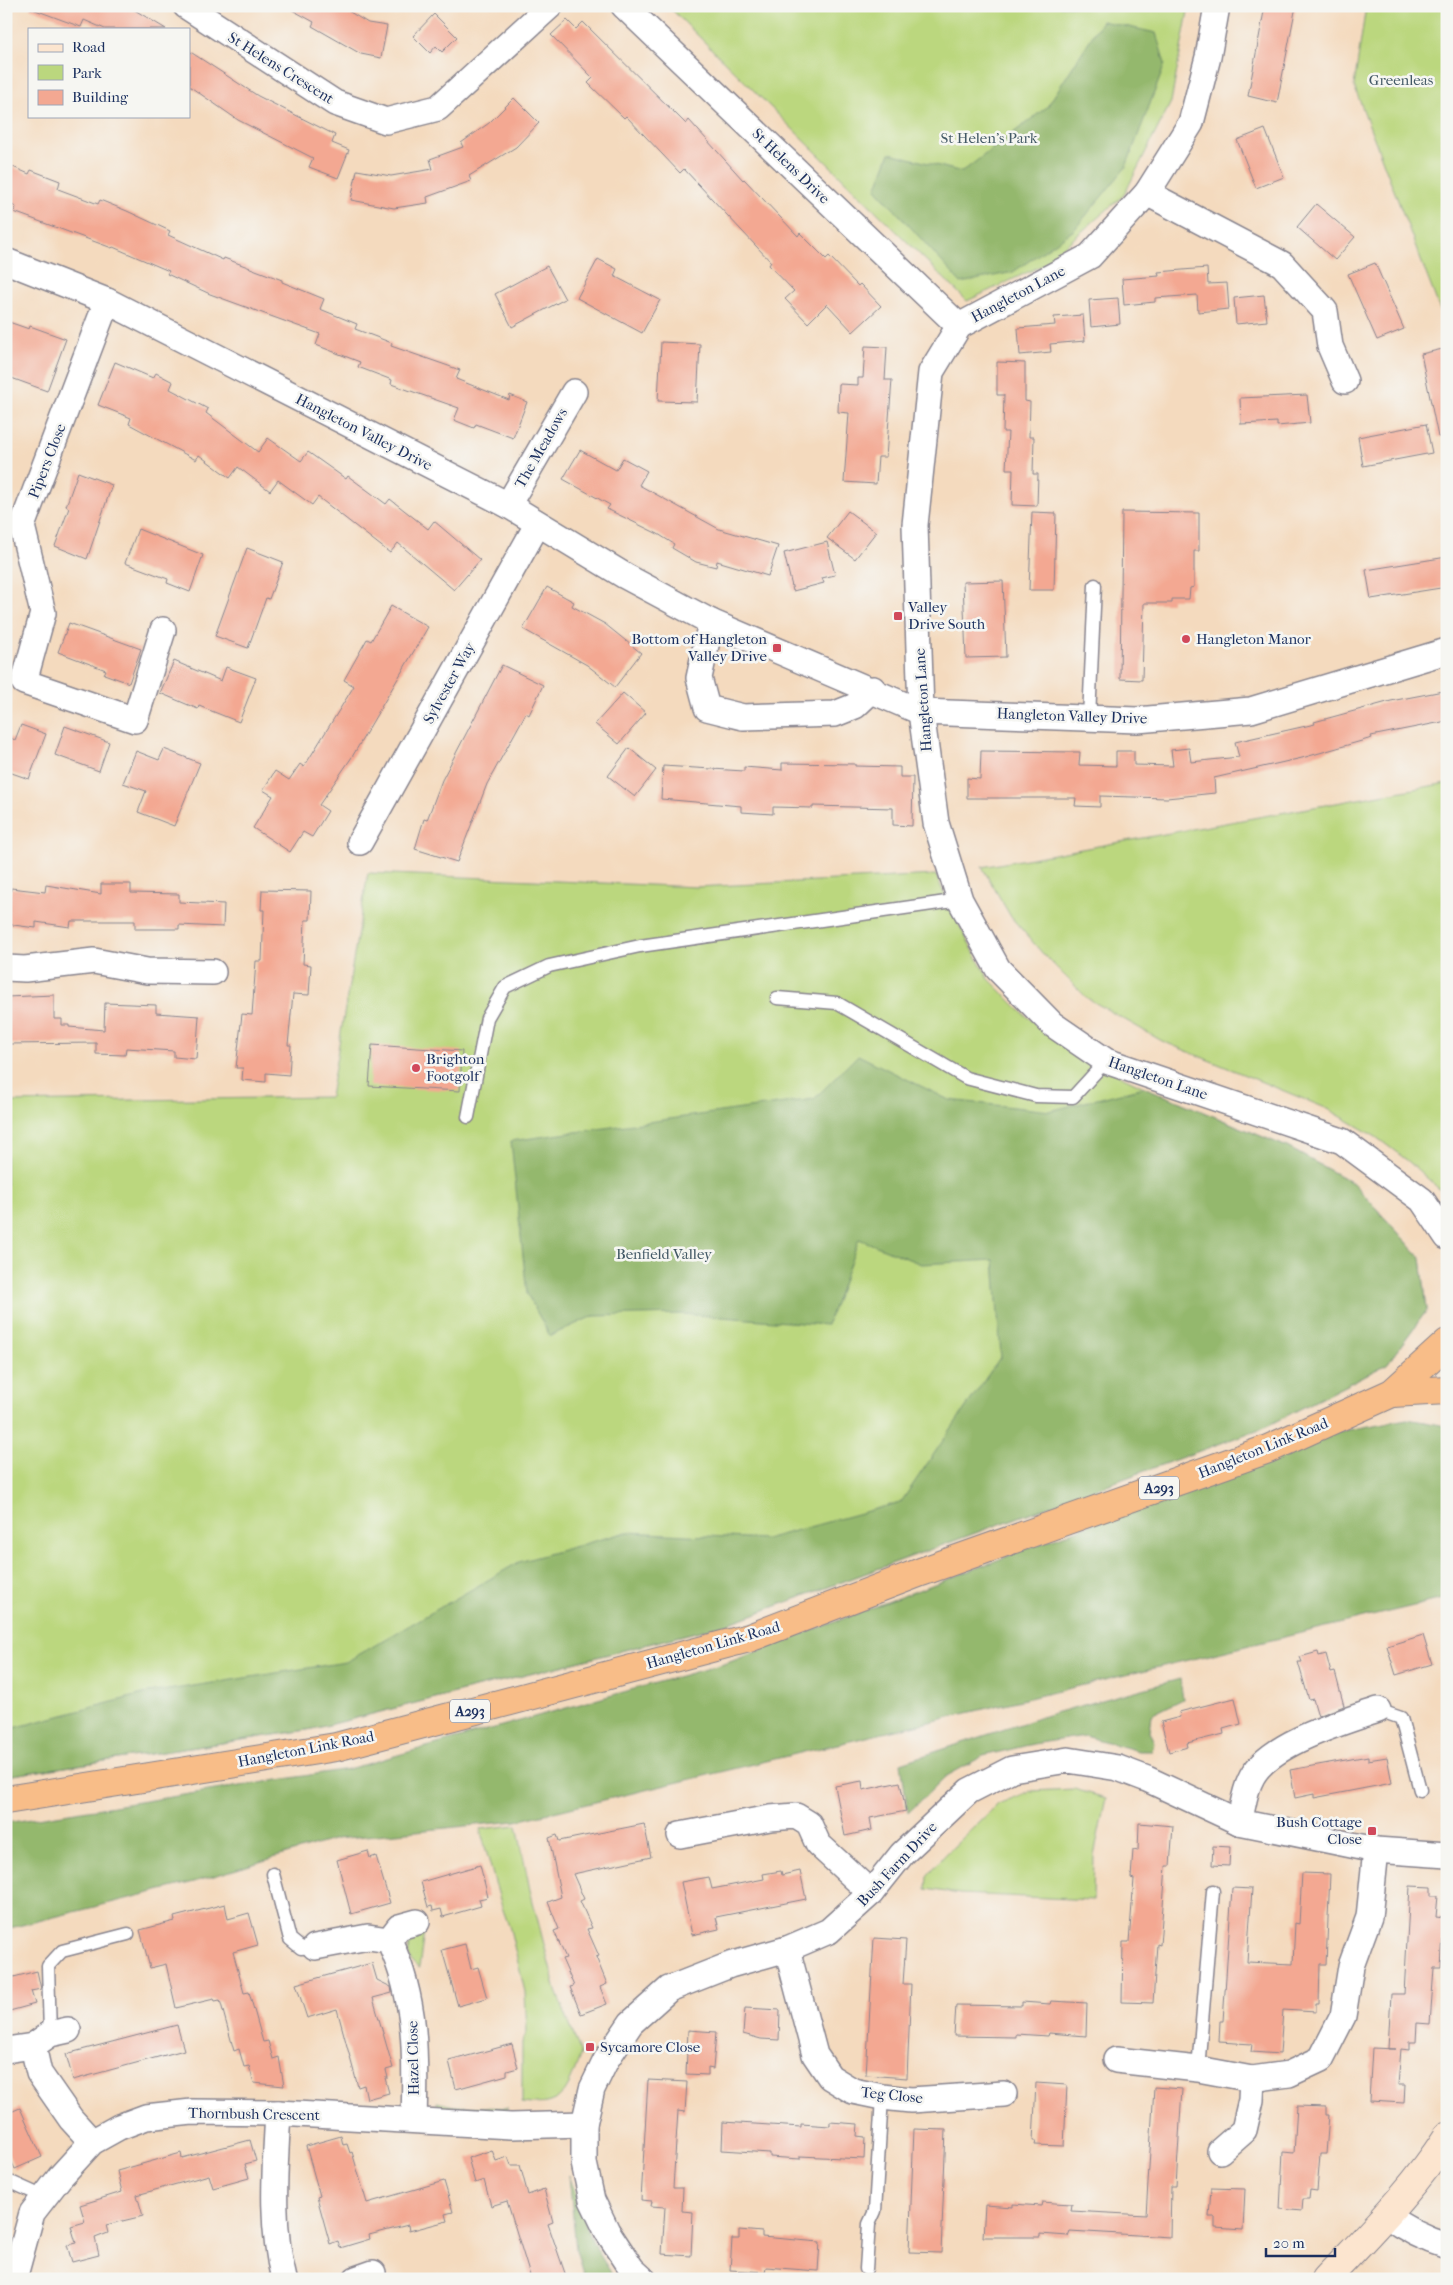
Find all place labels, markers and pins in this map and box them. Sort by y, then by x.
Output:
place label: Valley Drive South [907,598,986,633]
marker: Valley Drive South [892,610,904,622]
place label: Bottom of Hangleton Valley Drive [632,630,768,665]
place label: Hangleton Manor [1196,630,1312,648]
marker: Hangleton Manor [1180,633,1192,645]
marker: Bottom of Hangleton Valley Drive [771,642,783,654]
place label: Brighton Footgolf [426,1050,485,1085]
marker: Brighton Footgolf [410,1062,422,1074]
place label: Bush Cottage Close [1276,1813,1363,1848]
marker: Bush Cottage Close [1366,1825,1378,1837]
place label: Sycamore Close [600,2038,701,2056]
marker: Sycamore Close [584,2041,596,2053]

